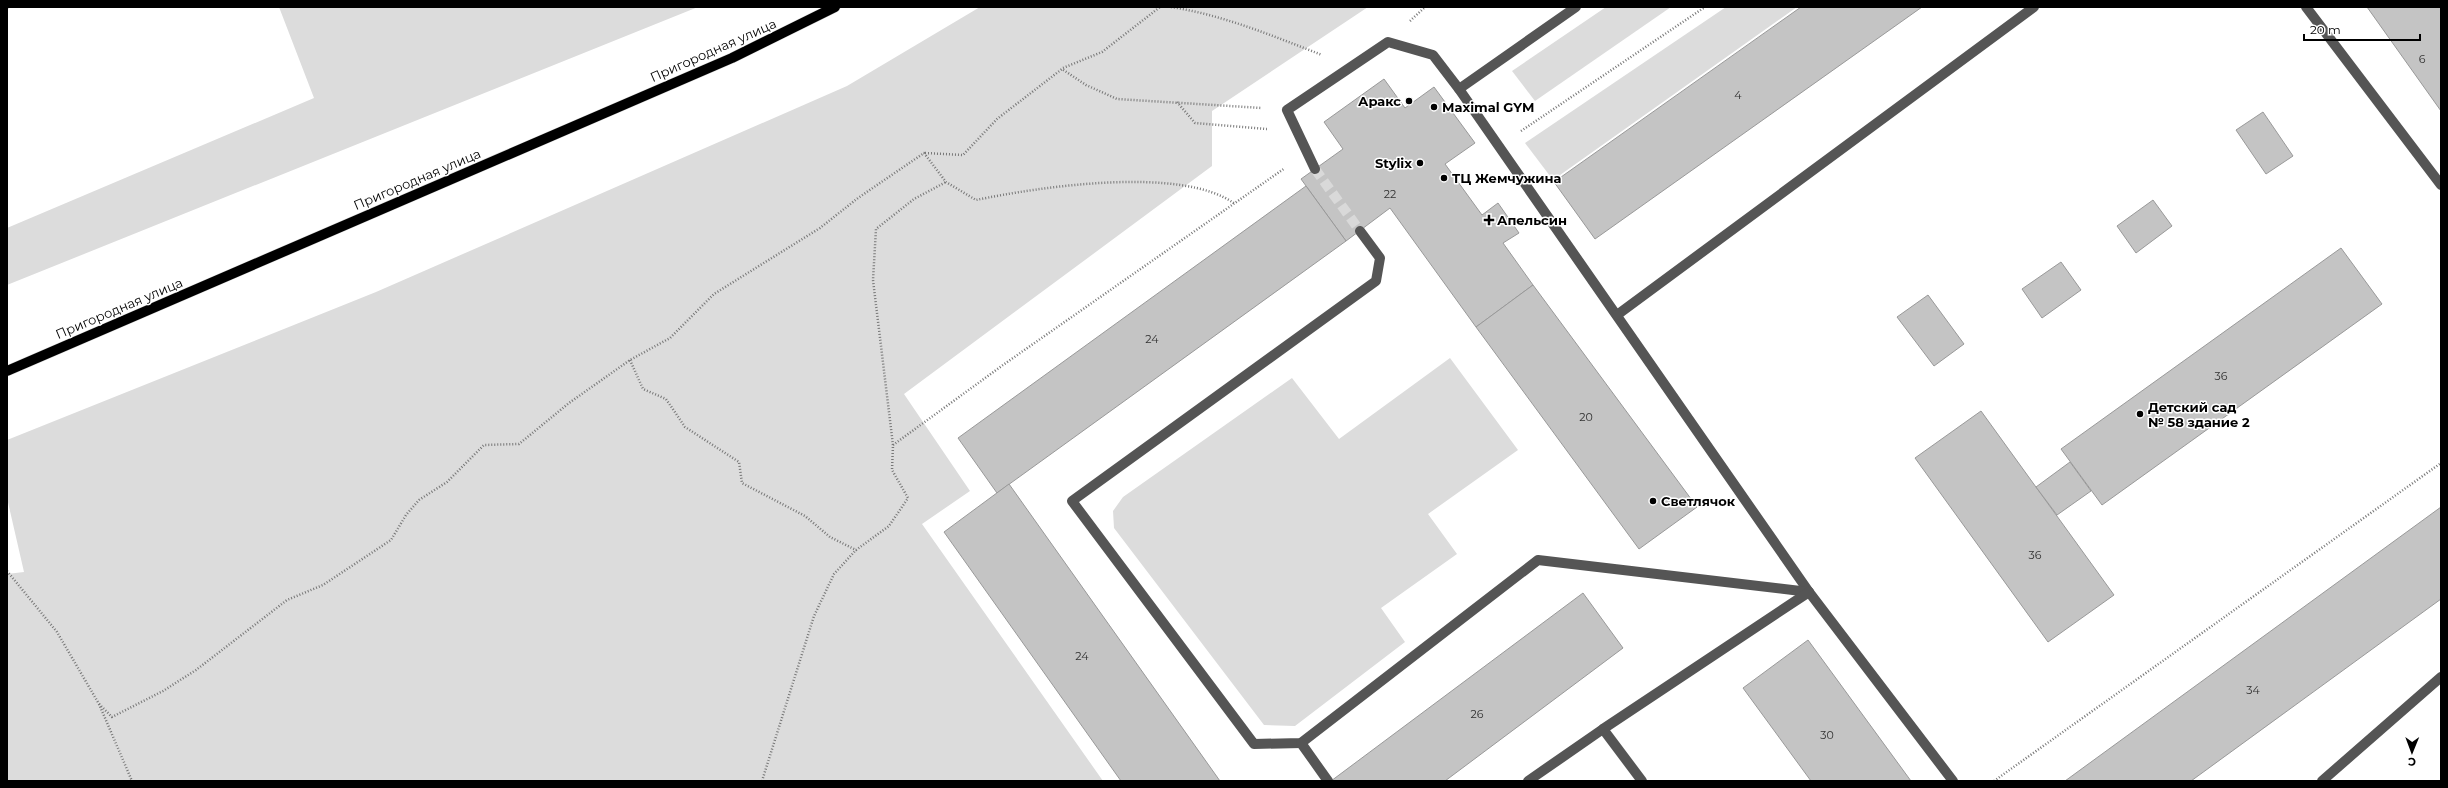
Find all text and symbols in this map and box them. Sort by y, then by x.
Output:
street label: Пригородная улица [647,15,779,85]
scale bar [2304,16,2420,42]
text: 20 m [2310,22,2341,37]
house number: 6 [2419,52,2426,66]
house number: 4 [1734,88,1742,102]
place label: Аракс [1358,93,1401,109]
marker: Аракс [1404,96,1414,106]
place label: Maximal GYM [1442,99,1534,115]
marker: Maximal GYM [1429,102,1439,112]
street label: Пригородная улица [351,145,483,213]
place label: Stylix [1375,155,1412,171]
marker: Stylix [1415,158,1425,168]
place label: ТЦ Жемчужина [1452,170,1562,186]
marker: ТЦ Жемчужина [1439,173,1449,183]
house number: 22 [1384,187,1396,201]
place label: Апельсин [1497,212,1567,228]
marker: Апельсин [1484,215,1494,225]
street label: Пригородная улица [53,274,185,342]
house number: 24 [1145,332,1159,346]
house number: 36 [2215,369,2228,383]
place label: Детский сад № 58 здание 2 [2148,399,2250,430]
marker: Детский сад № 58 здание 2 [2135,409,2145,419]
house number: 20 [1579,410,1593,424]
place label: Светлячок [1661,493,1736,509]
marker: Светлячок [1648,496,1658,506]
house number: 36 [2029,548,2042,562]
house number: 24 [1075,649,1089,663]
house number: 34 [2246,683,2260,697]
house number: 26 [1471,707,1484,721]
house number: 30 [1820,728,1834,742]
north arrow [2392,732,2432,772]
text: С [2408,755,2416,769]

